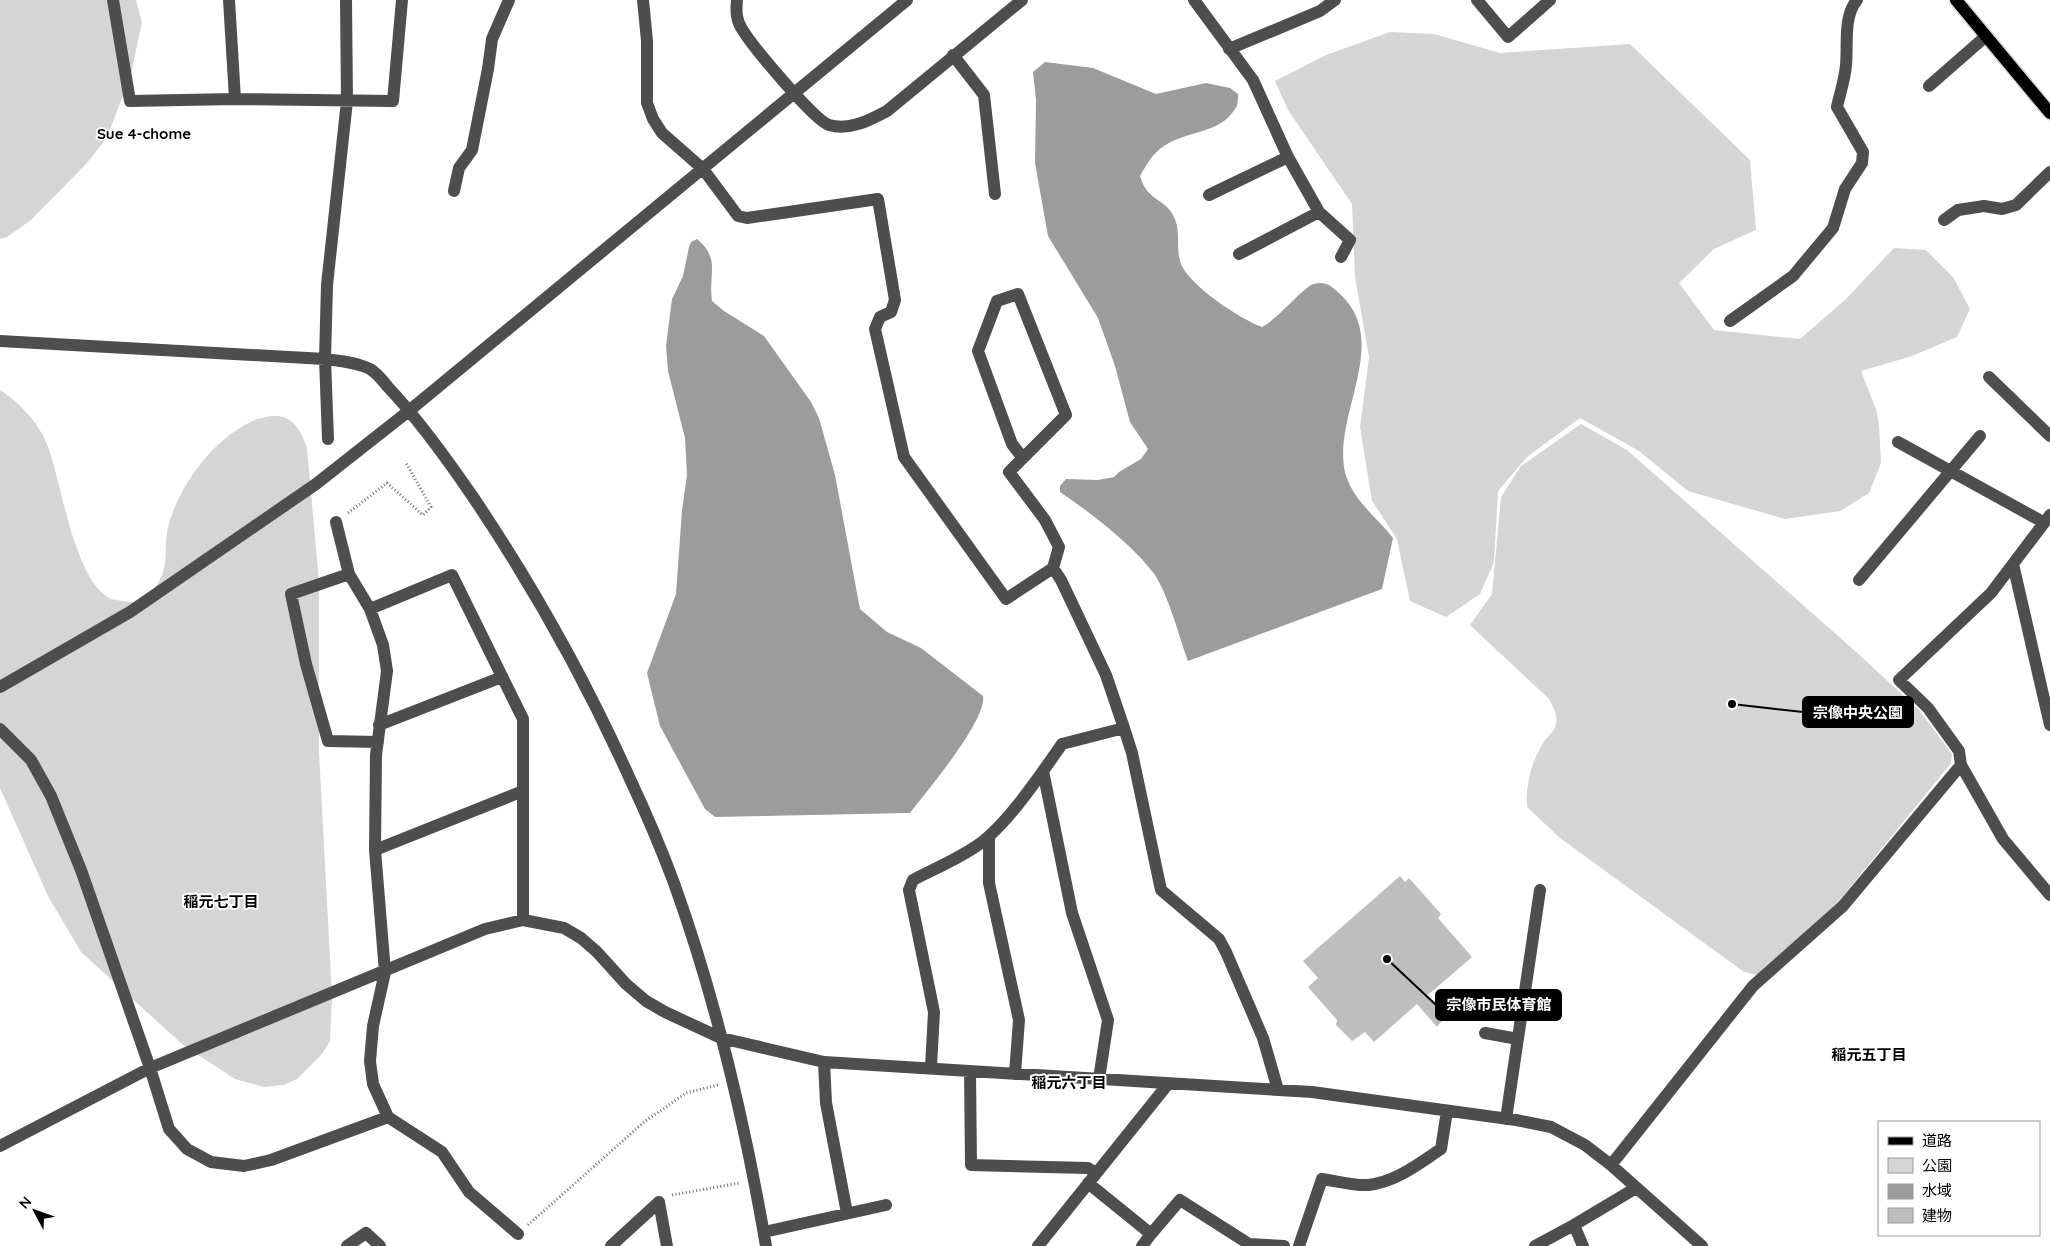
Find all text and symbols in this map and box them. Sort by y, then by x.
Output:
district label: Sue 4-chome [97,124,191,143]
callout: 宗像中央公園 [1803,697,1913,727]
text: 宗像中央公園 [1813,703,1903,722]
district label: 稲元七丁目 [183,892,259,911]
callout: 宗像市民体育館 [1436,990,1561,1020]
text: 宗像市民体育館 [1446,995,1552,1014]
district label: 稲元五丁目 [1831,1045,1907,1064]
district label: 稲元六丁目 [1031,1073,1107,1092]
legend [1878,1121,2040,1236]
text: 道路 [1922,1131,1952,1150]
text: 公園 [1922,1156,1952,1175]
text: 水域 [1922,1181,1952,1200]
north arrow [10,1186,60,1236]
text: N [15,1193,35,1212]
text: 建物 [1922,1206,1952,1225]

